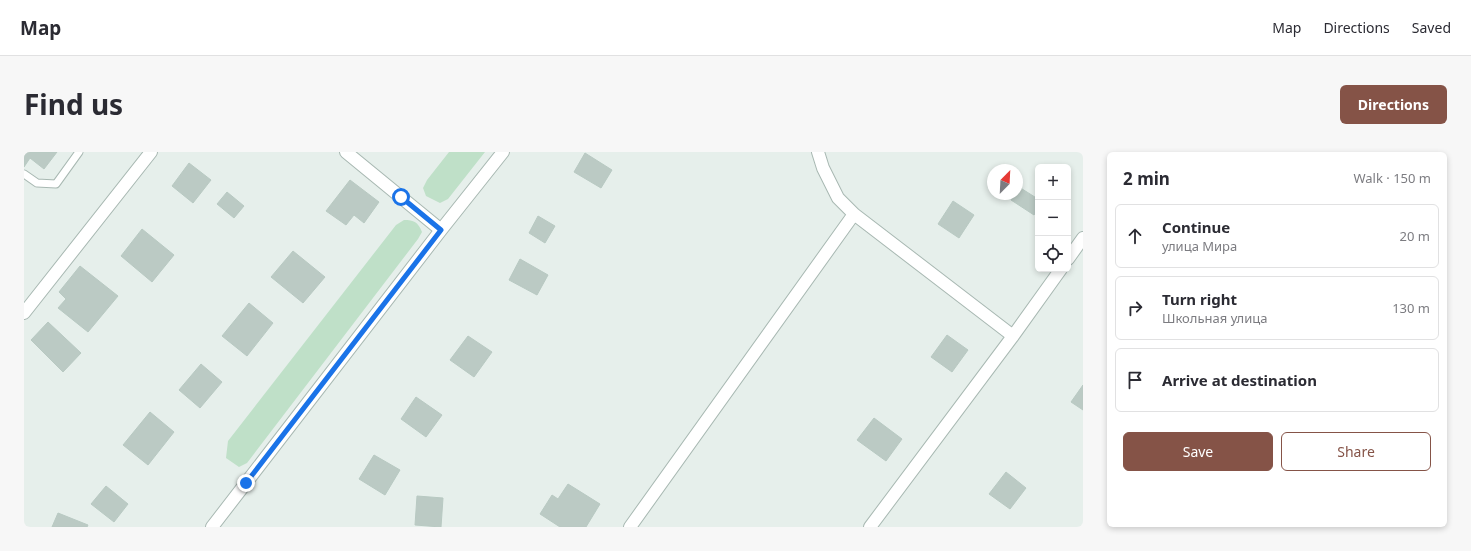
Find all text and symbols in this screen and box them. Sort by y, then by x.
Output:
text: Map [20,15,61,41]
text: Map [1272,18,1301,37]
text: Directions [1323,18,1390,37]
text: Saved [1412,18,1451,37]
text: Find us [24,85,123,123]
button: Directions [1340,85,1447,124]
north arrow [987,164,1023,200]
map controls [1035,164,1071,272]
button: + [1035,164,1071,200]
text: 2 min [1123,167,1170,190]
text: Walk · 150 m [1353,169,1431,187]
route start [392,188,410,206]
button: − [1035,200,1071,236]
text: Continue [1162,217,1230,237]
icon: ahead [1124,225,1146,247]
text: 20 m [1400,227,1430,245]
button: locate [1035,236,1071,272]
text: улица Мира [1162,237,1237,255]
text: Turn right [1162,289,1237,309]
icon: right [1124,297,1146,319]
text: 130 m [1392,299,1430,317]
text: Школьная улица [1162,309,1267,327]
icon: arrive [1124,369,1146,391]
text: Arrive at destination [1162,370,1317,390]
button: Save [1123,432,1273,471]
button: Share [1281,432,1431,471]
route end [237,474,255,492]

